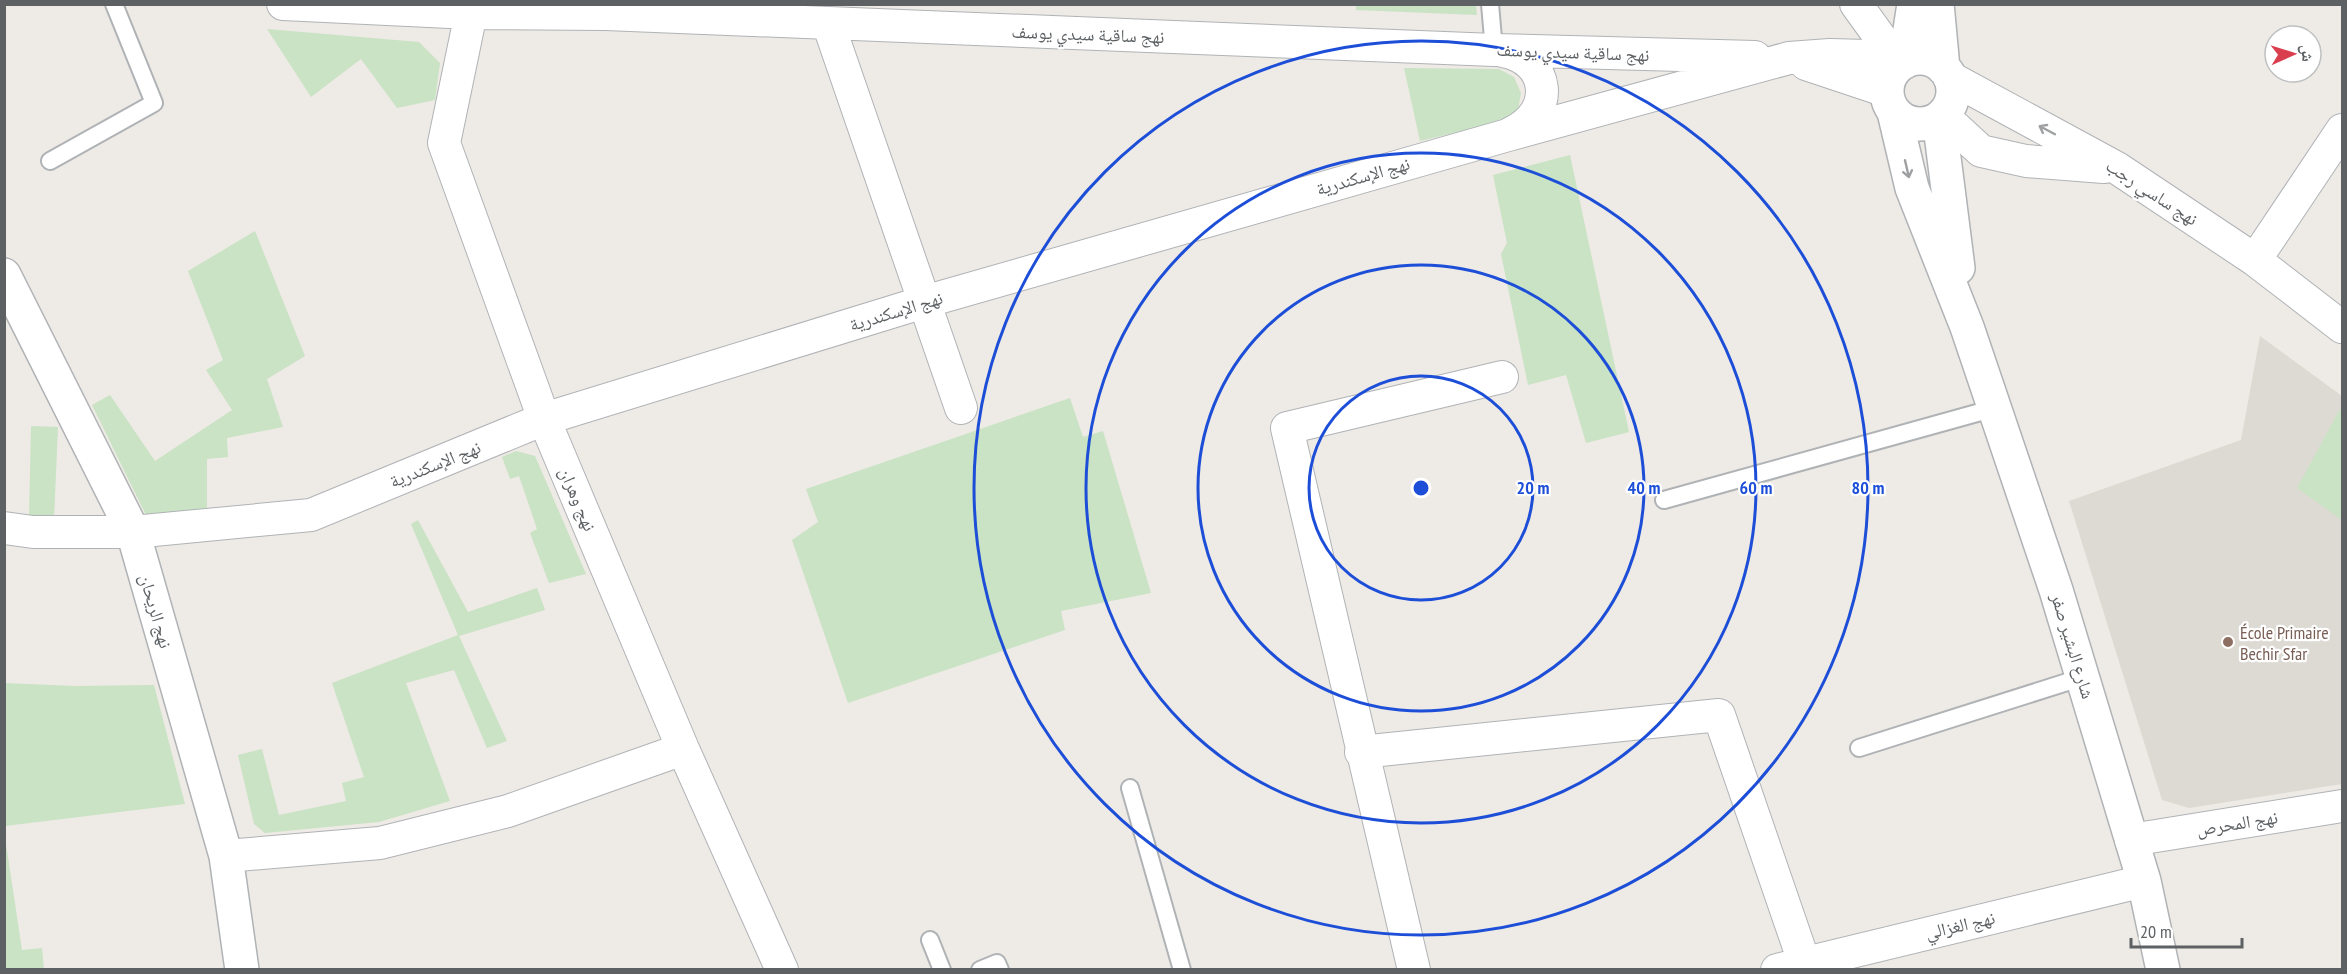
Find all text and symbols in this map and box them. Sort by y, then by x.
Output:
street label: نهج ساقية سيدي يوسف [1011,20,1165,52]
north arrow [2263,24,2323,84]
street label: نهج ساقية سيدي يوسف [1496,38,1650,70]
text: ش [2298,44,2318,62]
one-way arrow [2039,124,2057,135]
street label: نهج الإسكندرية [1314,152,1413,201]
street label: نهج ساسي رجب [2100,154,2202,233]
one-way arrow [1902,159,1914,178]
street label: نهج الإسكندرية [847,286,946,337]
street label: نهج الإسكندرية [386,435,484,494]
street label: نهج وهران [553,464,602,535]
text: 20 m [1517,476,1549,499]
text: 40 m [1628,476,1660,499]
text: 60 m [1740,476,1772,499]
text: 80 m [1852,476,1884,499]
centre of rings [1411,478,1431,498]
street label: نهج الريحان [133,571,178,651]
street label: شارع البشير صفر [2046,589,2100,702]
place label: École Primaire Bechir Sfar [2240,621,2329,665]
marker: École Primaire Bechir Sfar [2221,635,2235,649]
street label: نهج المحرص [2195,805,2280,842]
street label: نهج الغزالي [1923,906,1998,948]
scale bar [2131,911,2242,949]
text: 20 m [2140,920,2172,943]

